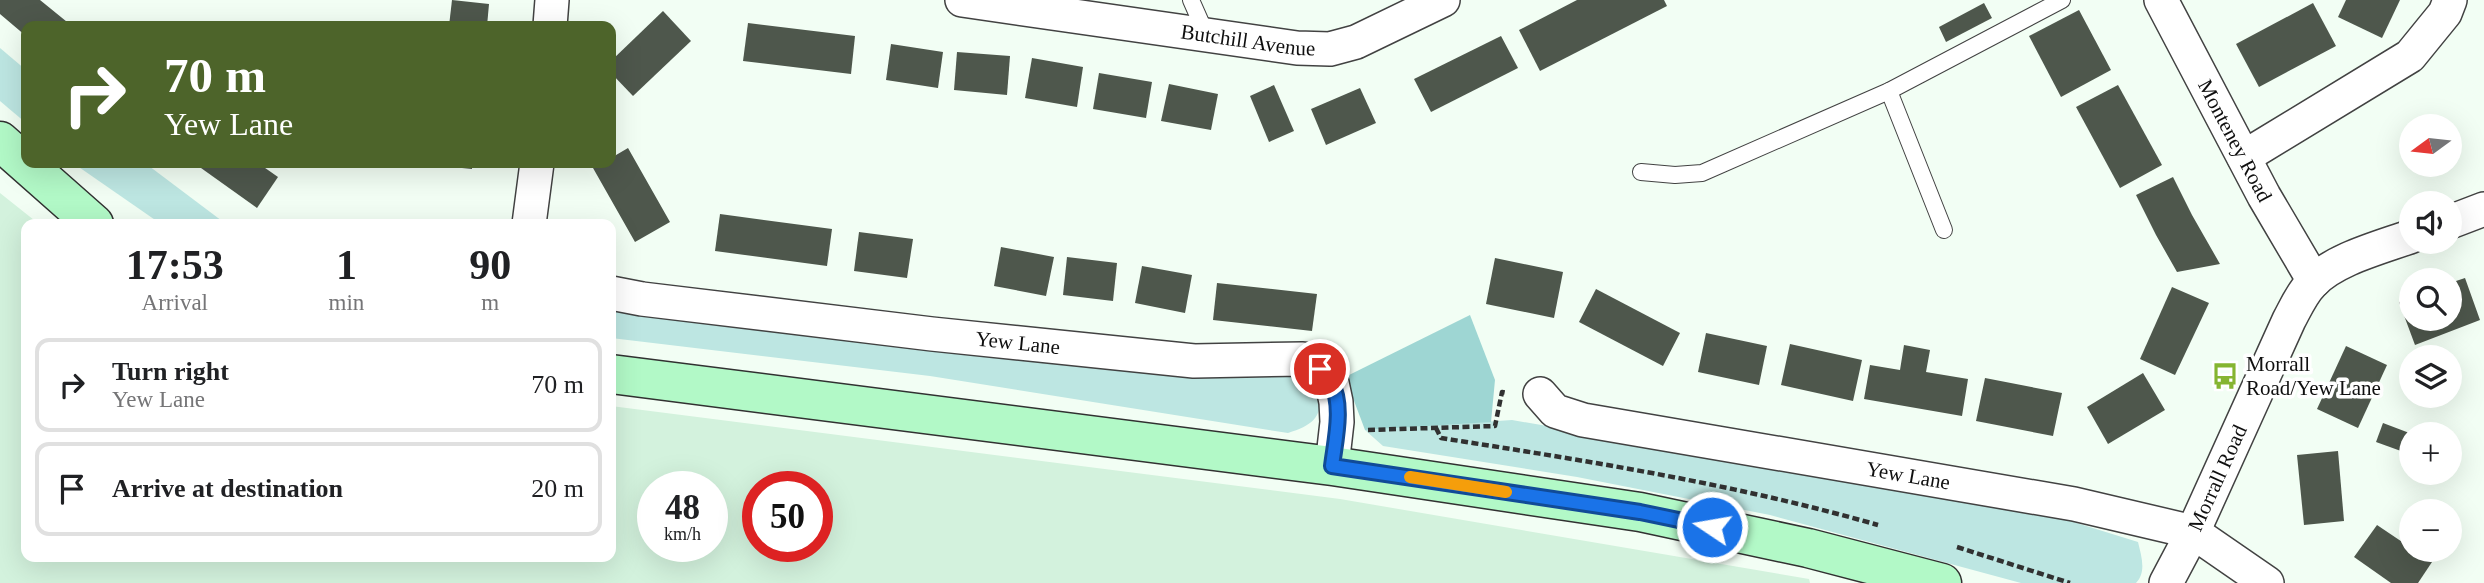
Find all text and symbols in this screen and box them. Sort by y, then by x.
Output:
street label: Butchill Avenue [1179,19,1316,61]
text: 70 m [164,48,266,103]
icon: right [49,49,140,140]
street label: Monteney Road [2193,76,2277,206]
text: Yew Lane [164,106,293,142]
north arrow [2399,114,2462,177]
map controls [2399,114,2462,562]
button: sound [2399,191,2462,254]
text: 17:53 [126,242,224,288]
text: 1 [336,242,357,288]
text: 90 [469,242,511,288]
button: search [2399,268,2462,331]
text: Arrival [142,290,208,315]
text: min [329,290,364,315]
text: m [481,290,499,315]
street label: Yew Lane [974,327,1061,359]
pin [1290,339,1350,399]
button: layers [2399,345,2462,408]
icon: arrive [1301,350,1339,388]
place label: Morrall Road/Yew Lane [2246,352,2381,400]
text: Turn right [112,357,229,386]
bus stop icon: Morrall Road/Yew Lane [2210,361,2240,391]
icon: right [53,366,91,404]
text: 70 m [531,370,584,399]
text: Yew Lane [112,387,205,412]
street label: Morrall Road [2183,421,2252,535]
button: + [2399,422,2462,485]
street label: Yew Lane [1864,457,1952,495]
icon: arrive [53,470,91,508]
speed limit sign: 50 [742,471,833,562]
text: Arrive at destination [112,474,343,503]
text: 20 m [531,474,584,503]
text: 48 [665,488,700,527]
position arrow [1675,490,1749,564]
button: − [2399,499,2462,562]
text: km/h [664,524,701,544]

